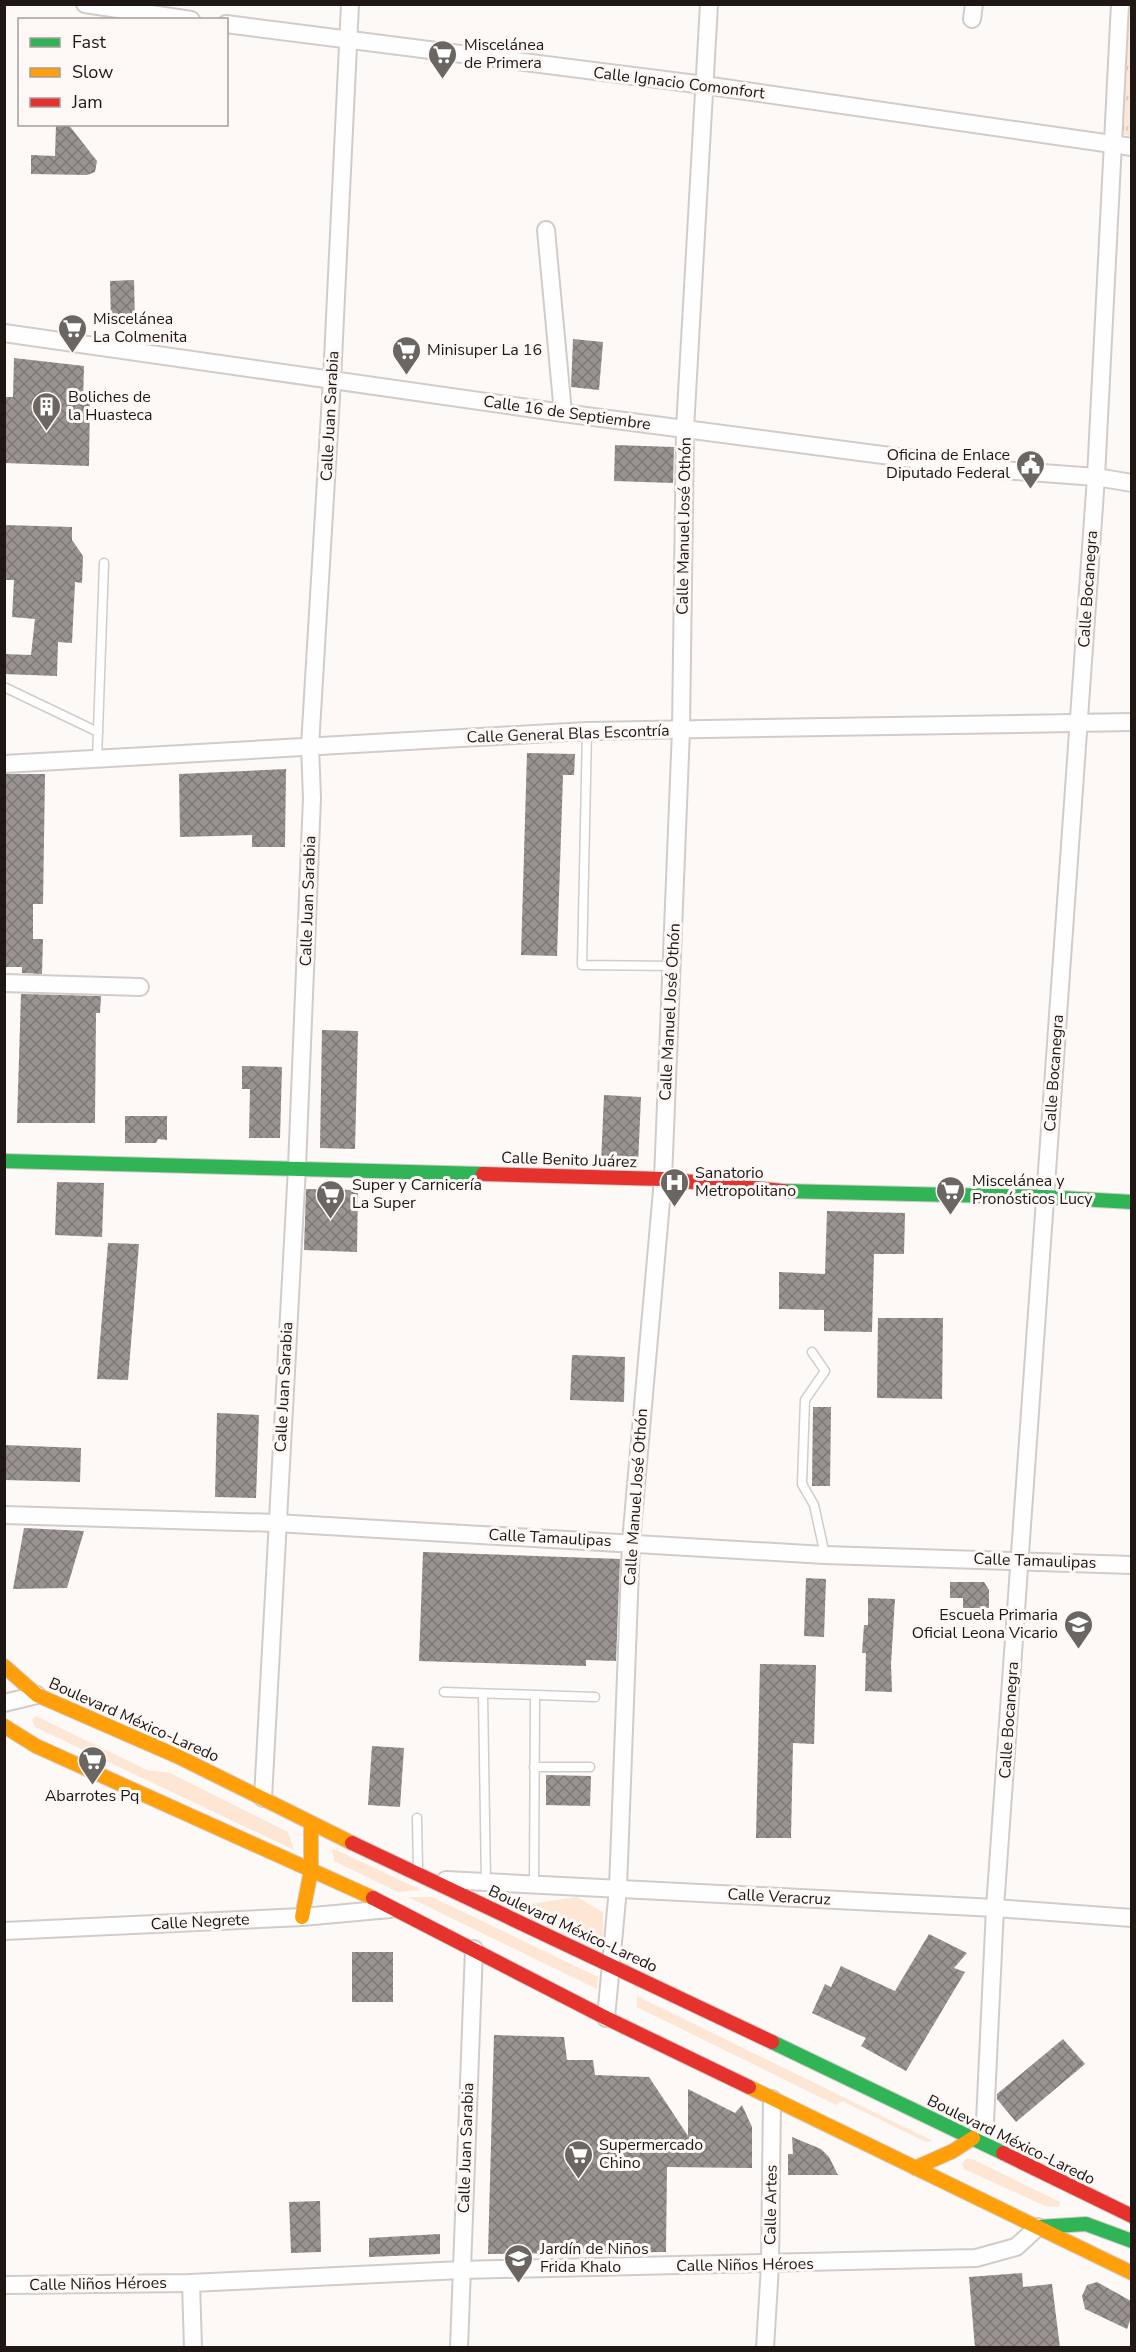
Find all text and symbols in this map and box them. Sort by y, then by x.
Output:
legend [18,18,228,126]
text: Fast [72,30,107,54]
place label: Miscelánea de Primera [464,34,544,74]
supermarket icon: Miscelánea de Primera [427,38,459,80]
text: Slow [72,60,113,84]
street label: Calle Ignacio Comonfort [592,62,766,104]
text: Jam [71,90,103,114]
place label: Miscelánea La Colmenita [93,308,187,348]
supermarket icon: Miscelánea La Colmenita [56,312,88,354]
supermarket icon: Minisuper La 16 [390,334,422,376]
place label: Minisuper La 16 [427,339,542,361]
street label: Calle Juan Sarabia [316,350,344,482]
place label: Boliches de la Huasteca [68,386,152,426]
building icon: Boliches de la Huasteca [31,390,63,432]
street label: Calle 16 de Septiembre [482,390,652,436]
street label: Calle Manuel José Othón [671,437,697,615]
place label: Oficina de Enlace Diputado Federal [886,444,1010,484]
public building icon: Oficina de Enlace Diputado Federal [1015,448,1047,490]
street label: Calle Bocanegra [1073,530,1103,648]
street label: Calle General Blas Escontría [466,719,670,749]
street label: Calle Juan Sarabia [295,835,321,967]
street label: Calle Manuel José Othón [654,923,686,1101]
street label: Calle Bocanegra [1039,1014,1069,1132]
street label: Calle Benito Juárez [501,1147,637,1173]
place label: Sanatorio Metropolitano [695,1162,796,1202]
hospital icon: Sanatorio Metropolitano [658,1166,690,1208]
place label: Miscelánea y Pronósticos Lucy [972,1170,1093,1210]
place label: Super y Carnicería La Super [352,1174,482,1214]
supermarket icon: Miscelánea y Pronósticos Lucy [935,1174,967,1216]
supermarket icon: Super y Carnicería La Super [315,1178,347,1220]
street label: Calle Juan Sarabia [270,1321,298,1453]
street label: Calle Manuel José Othón [619,1407,653,1587]
street label: Calle Tamaulipas [488,1524,612,1552]
street label: Calle Tamaulipas [973,1548,1097,1574]
place label: Escuela Primaria Oficial Leona Vicario [912,1604,1058,1644]
school or university icon: Escuela Primaria Oficial Leona Vicario [1063,1608,1095,1650]
street label: Calle Bocanegra [994,1661,1024,1779]
street label: Boulevard México-Laredo [45,1672,223,1768]
supermarket icon: Abarrotes Pq [76,1744,108,1786]
place label: Abarrotes Pq [45,1785,139,1807]
street label: Boulevard México-Laredo [485,1880,661,1978]
street label: Calle Veracruz [727,1883,831,1911]
street label: Calle Negrete [150,1908,250,1936]
street label: Calle Juan Sarabia [453,2082,479,2214]
street label: Boulevard México-Laredo [923,2090,1099,2190]
place label: Supermercado Chino [599,2134,703,2174]
supermarket icon: Supermercado Chino [562,2138,594,2180]
street label: Calle Artes [759,2165,783,2245]
place label: Jardín de Niños Frida Khalo [539,2238,649,2278]
school or university icon: Jardín de Niños Frida Khalo [503,2242,535,2284]
street label: Calle Niños Héroes [676,2253,814,2277]
street label: Calle Niños Héroes [29,2272,167,2296]

